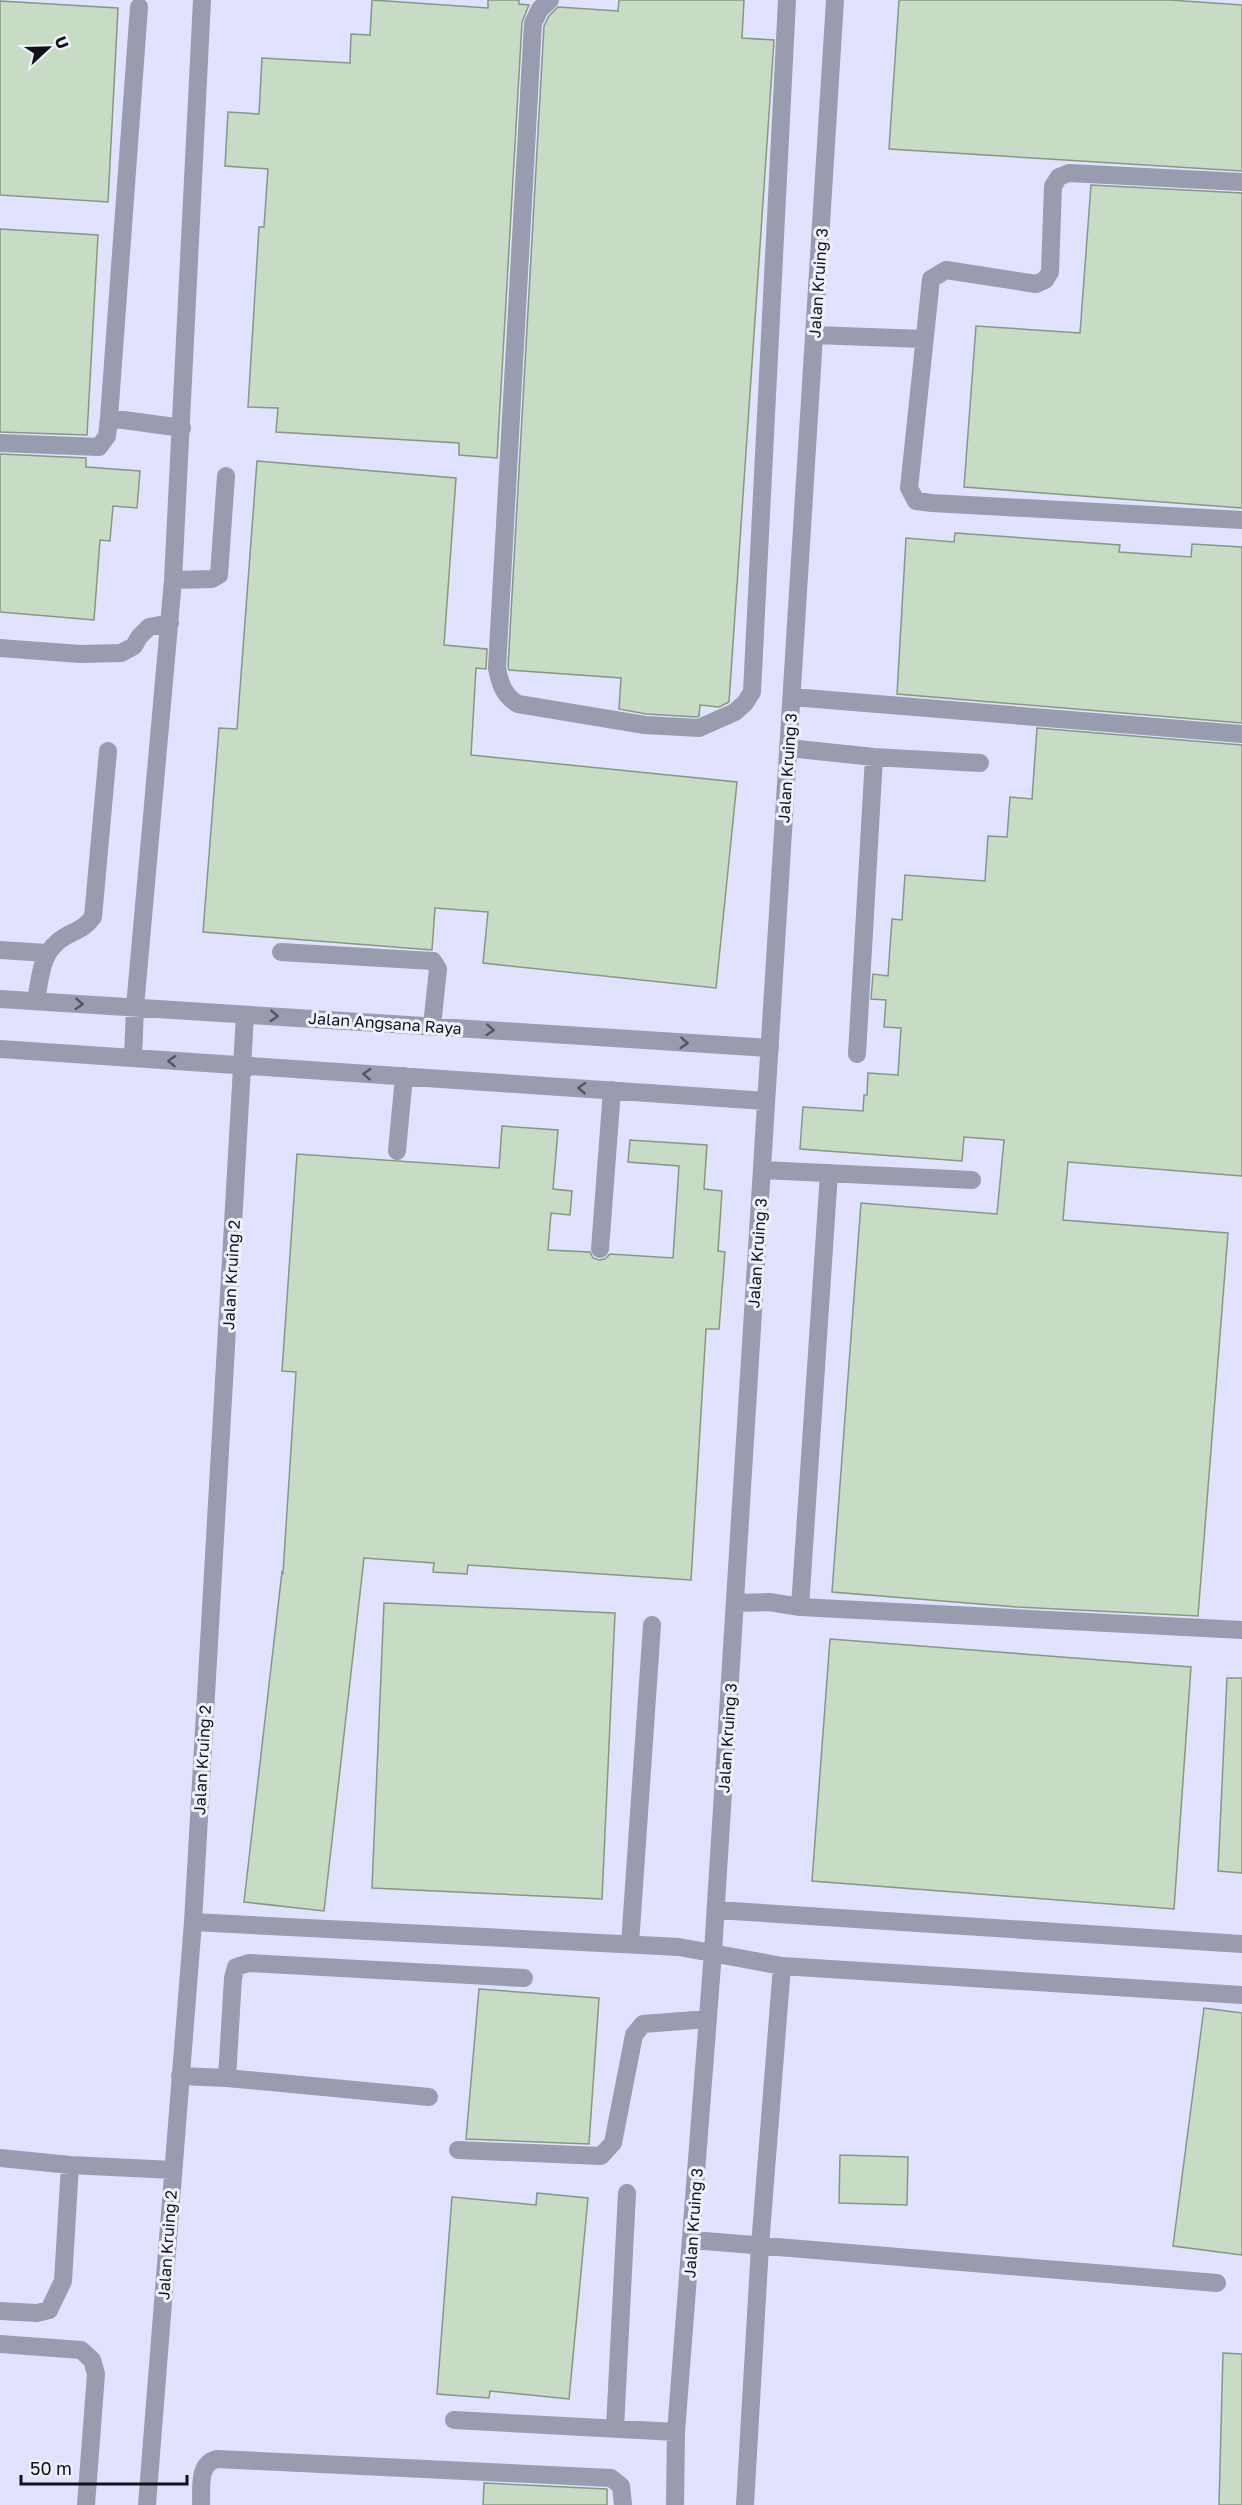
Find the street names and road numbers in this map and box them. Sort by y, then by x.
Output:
street label: Jalan Kruing 3 [804,227,832,339]
street label: Jalan Kruing 3 [773,712,801,824]
street label: Jalan Angsana Raya [308,1008,462,1038]
street label: Jalan Kruing 3 [743,1197,771,1309]
street label: Jalan Kruing 2 [218,1219,244,1331]
street label: Jalan Kruing 3 [713,1682,741,1794]
street label: Jalan Kruing 2 [189,1704,215,1816]
street label: Jalan Kruing 3 [679,2167,707,2279]
street label: Jalan Kruing 2 [153,2189,181,2301]

